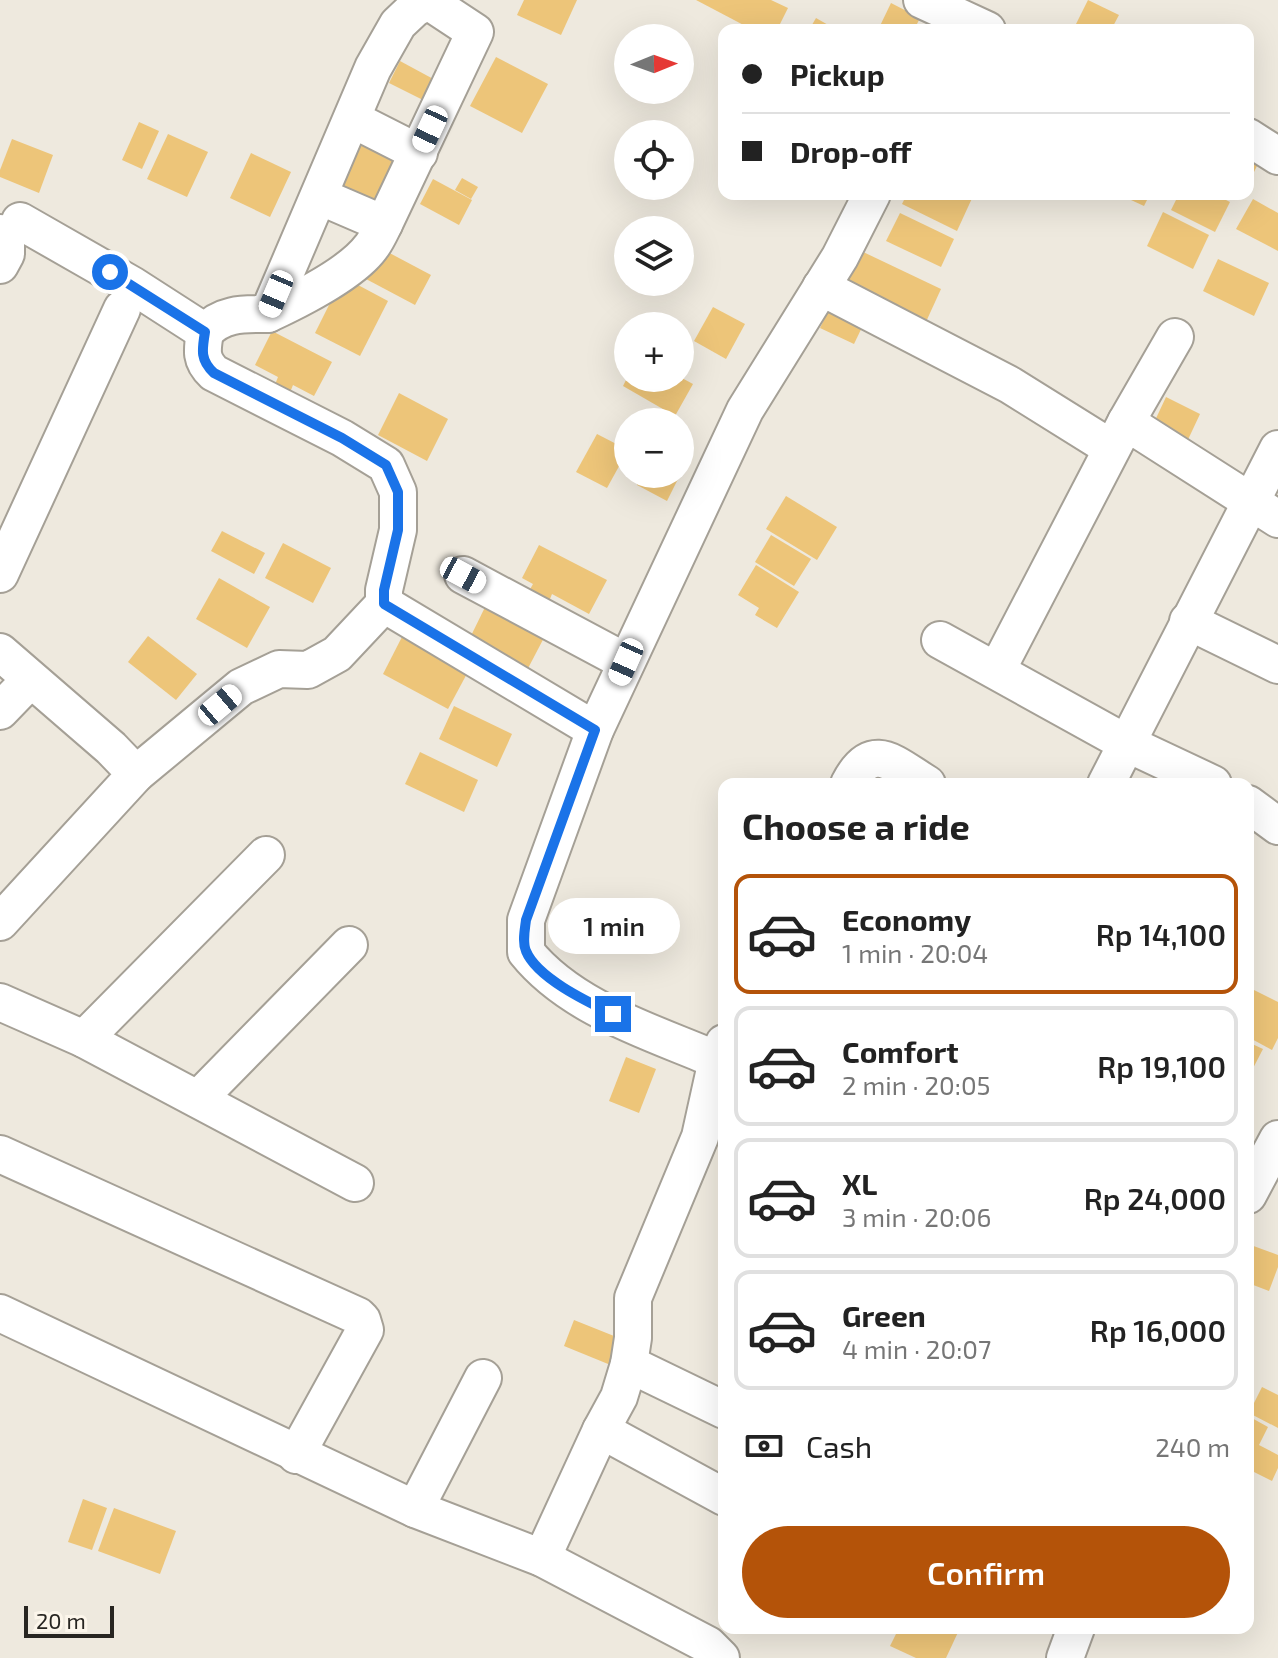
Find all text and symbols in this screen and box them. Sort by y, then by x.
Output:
north arrow [614,24,694,104]
map controls [614,24,694,488]
text: Pickup [790,56,885,92]
car [409,102,451,156]
button: locate [614,120,694,200]
text: Drop-off [790,133,912,169]
button: layers [614,216,694,296]
route start [92,254,128,290]
car [256,267,296,321]
button: + [614,312,694,392]
button: − [614,408,694,488]
car [436,553,490,597]
car [605,635,647,689]
car [194,680,246,730]
text: Choose a ride [742,804,970,847]
callout: 1 min [547,898,679,954]
icon: car [746,898,818,970]
text: Economy [842,901,971,937]
text: 1 min [583,910,645,941]
text: Rp 14,100 [1096,916,1226,952]
text: 1 min · 20:04 [842,937,988,968]
route end [595,996,631,1032]
icon: car [746,1030,818,1102]
text: Comfort [842,1033,959,1069]
text: Rp 19,100 [1097,1048,1226,1084]
text: 2 min · 20:05 [842,1069,991,1100]
icon: car [746,1162,818,1234]
text: XL [842,1165,877,1201]
text: Rp 24,000 [1084,1180,1226,1216]
text: 3 min · 20:06 [842,1201,991,1232]
icon: car [746,1294,818,1366]
text: Green [842,1297,926,1333]
text: Rp 16,000 [1090,1312,1226,1348]
text: 4 min · 20:07 [842,1333,991,1364]
icon: cash [742,1424,786,1468]
text: Cash [806,1428,872,1464]
text: 240 m [1155,1431,1230,1462]
button: Confirm [742,1526,1230,1618]
scale bar [24,1602,114,1638]
text: 20 m [36,1607,86,1633]

